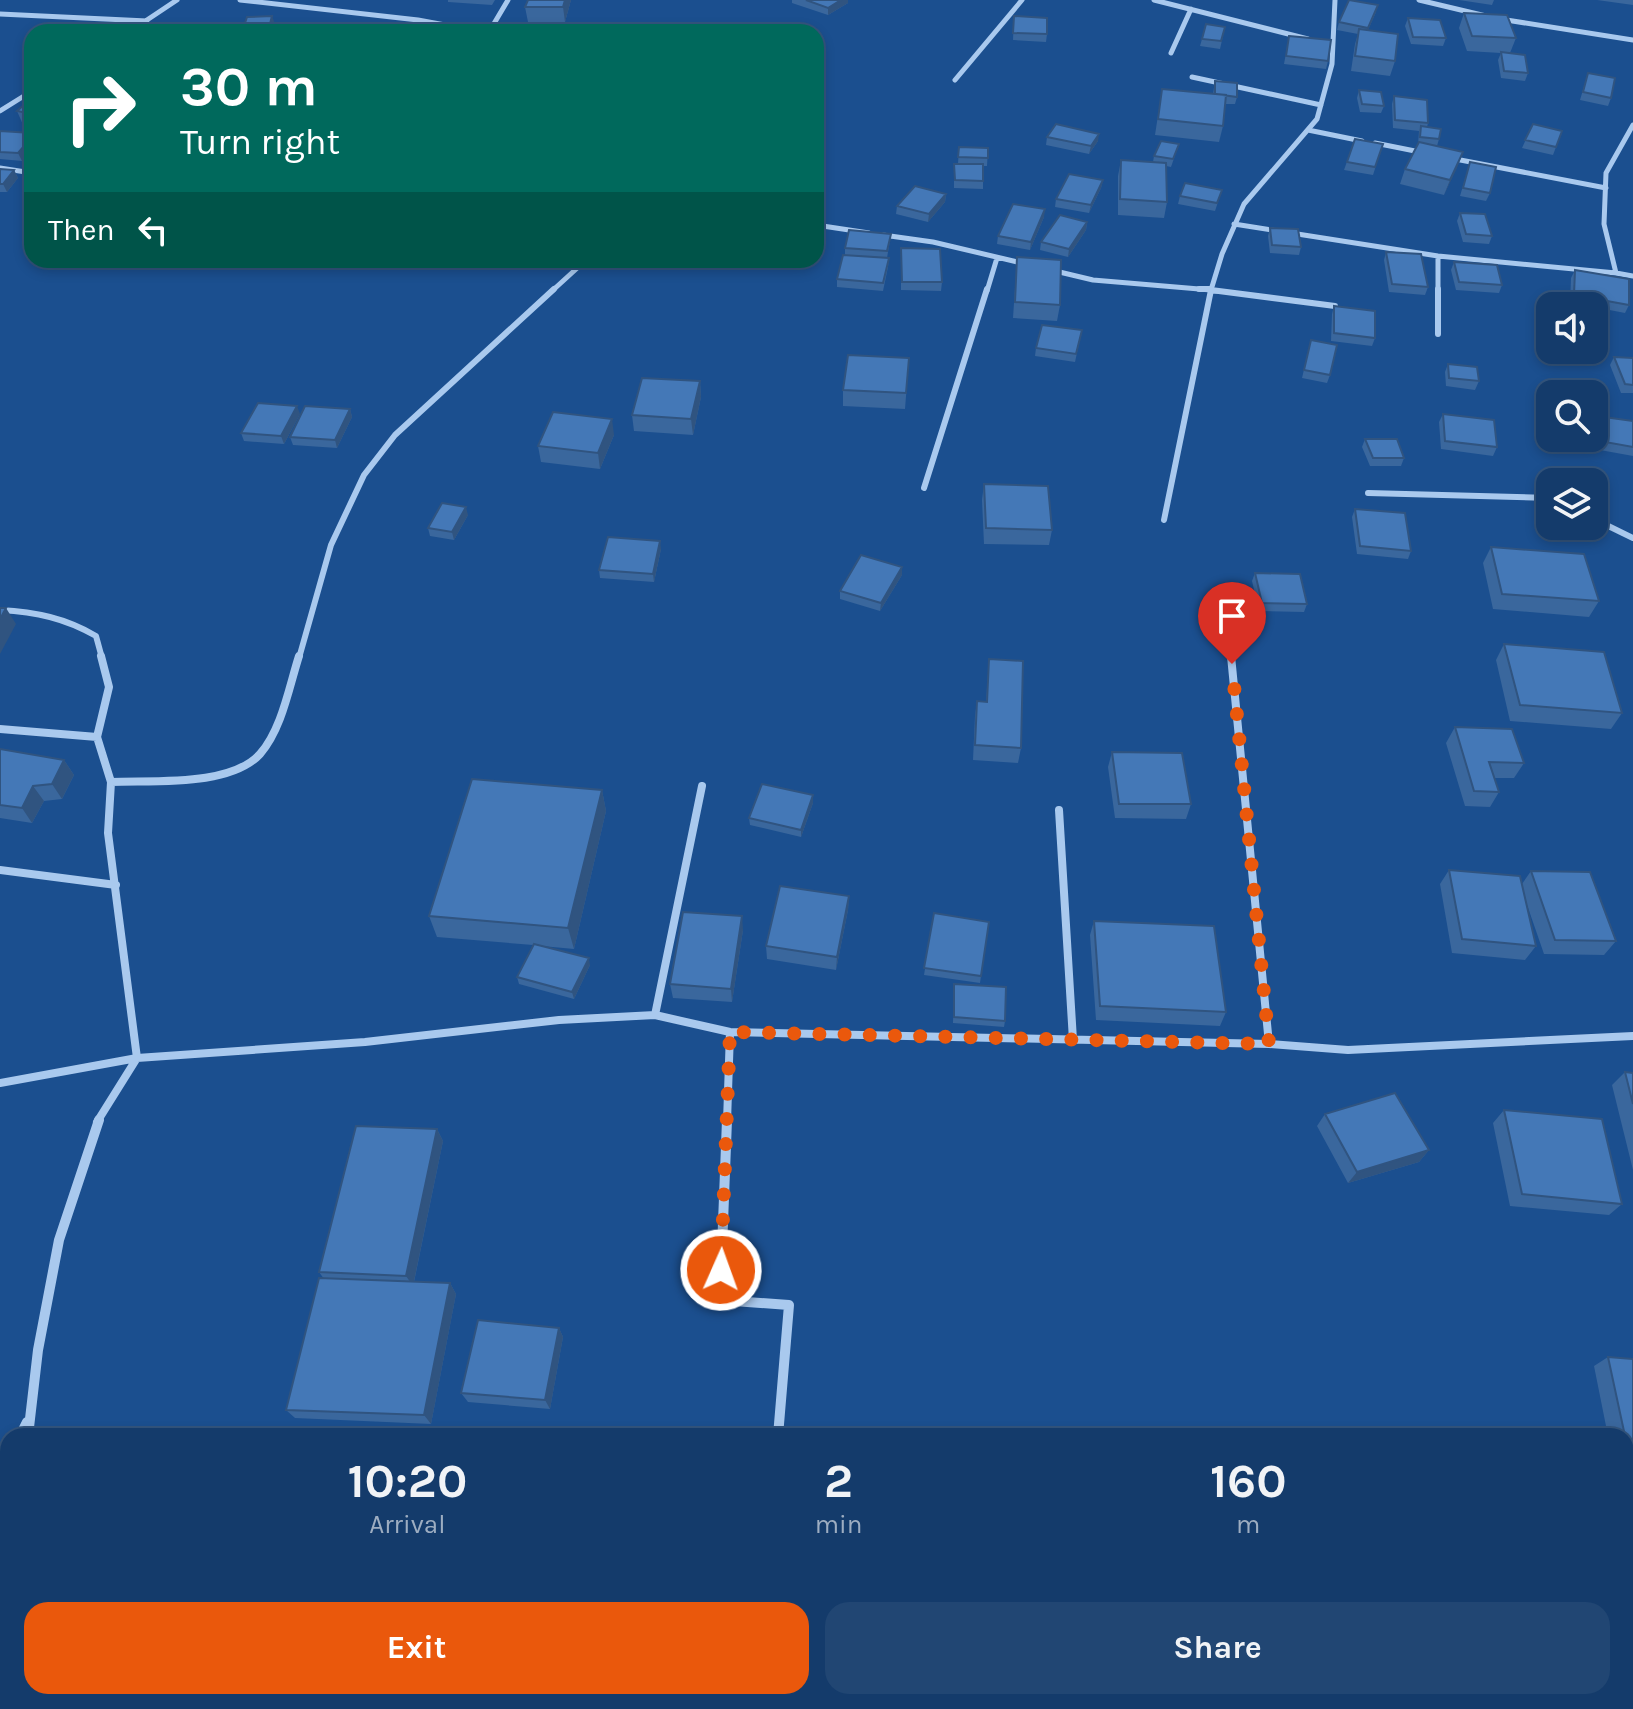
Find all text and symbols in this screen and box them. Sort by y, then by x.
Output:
text: 30 m [180,54,318,119]
icon: right [48,56,152,160]
text: Turn right [180,121,340,163]
icon: left [131,208,175,252]
text: Then [48,212,115,248]
map controls [1536,292,1608,540]
button: sound [1536,292,1608,364]
button: search [1536,380,1608,452]
button: layers [1536,468,1608,540]
pin [1198,582,1266,664]
icon: arrive [1210,594,1254,638]
position arrow [679,1228,763,1312]
text: 10:20 [347,1453,467,1509]
text: 2 [824,1453,853,1509]
text: 160 [1210,1453,1287,1509]
text: Arrival [369,1509,445,1540]
text: min [815,1509,862,1540]
text: m [1236,1509,1260,1540]
button: Exit [24,1602,809,1694]
button: Share [825,1602,1610,1694]

